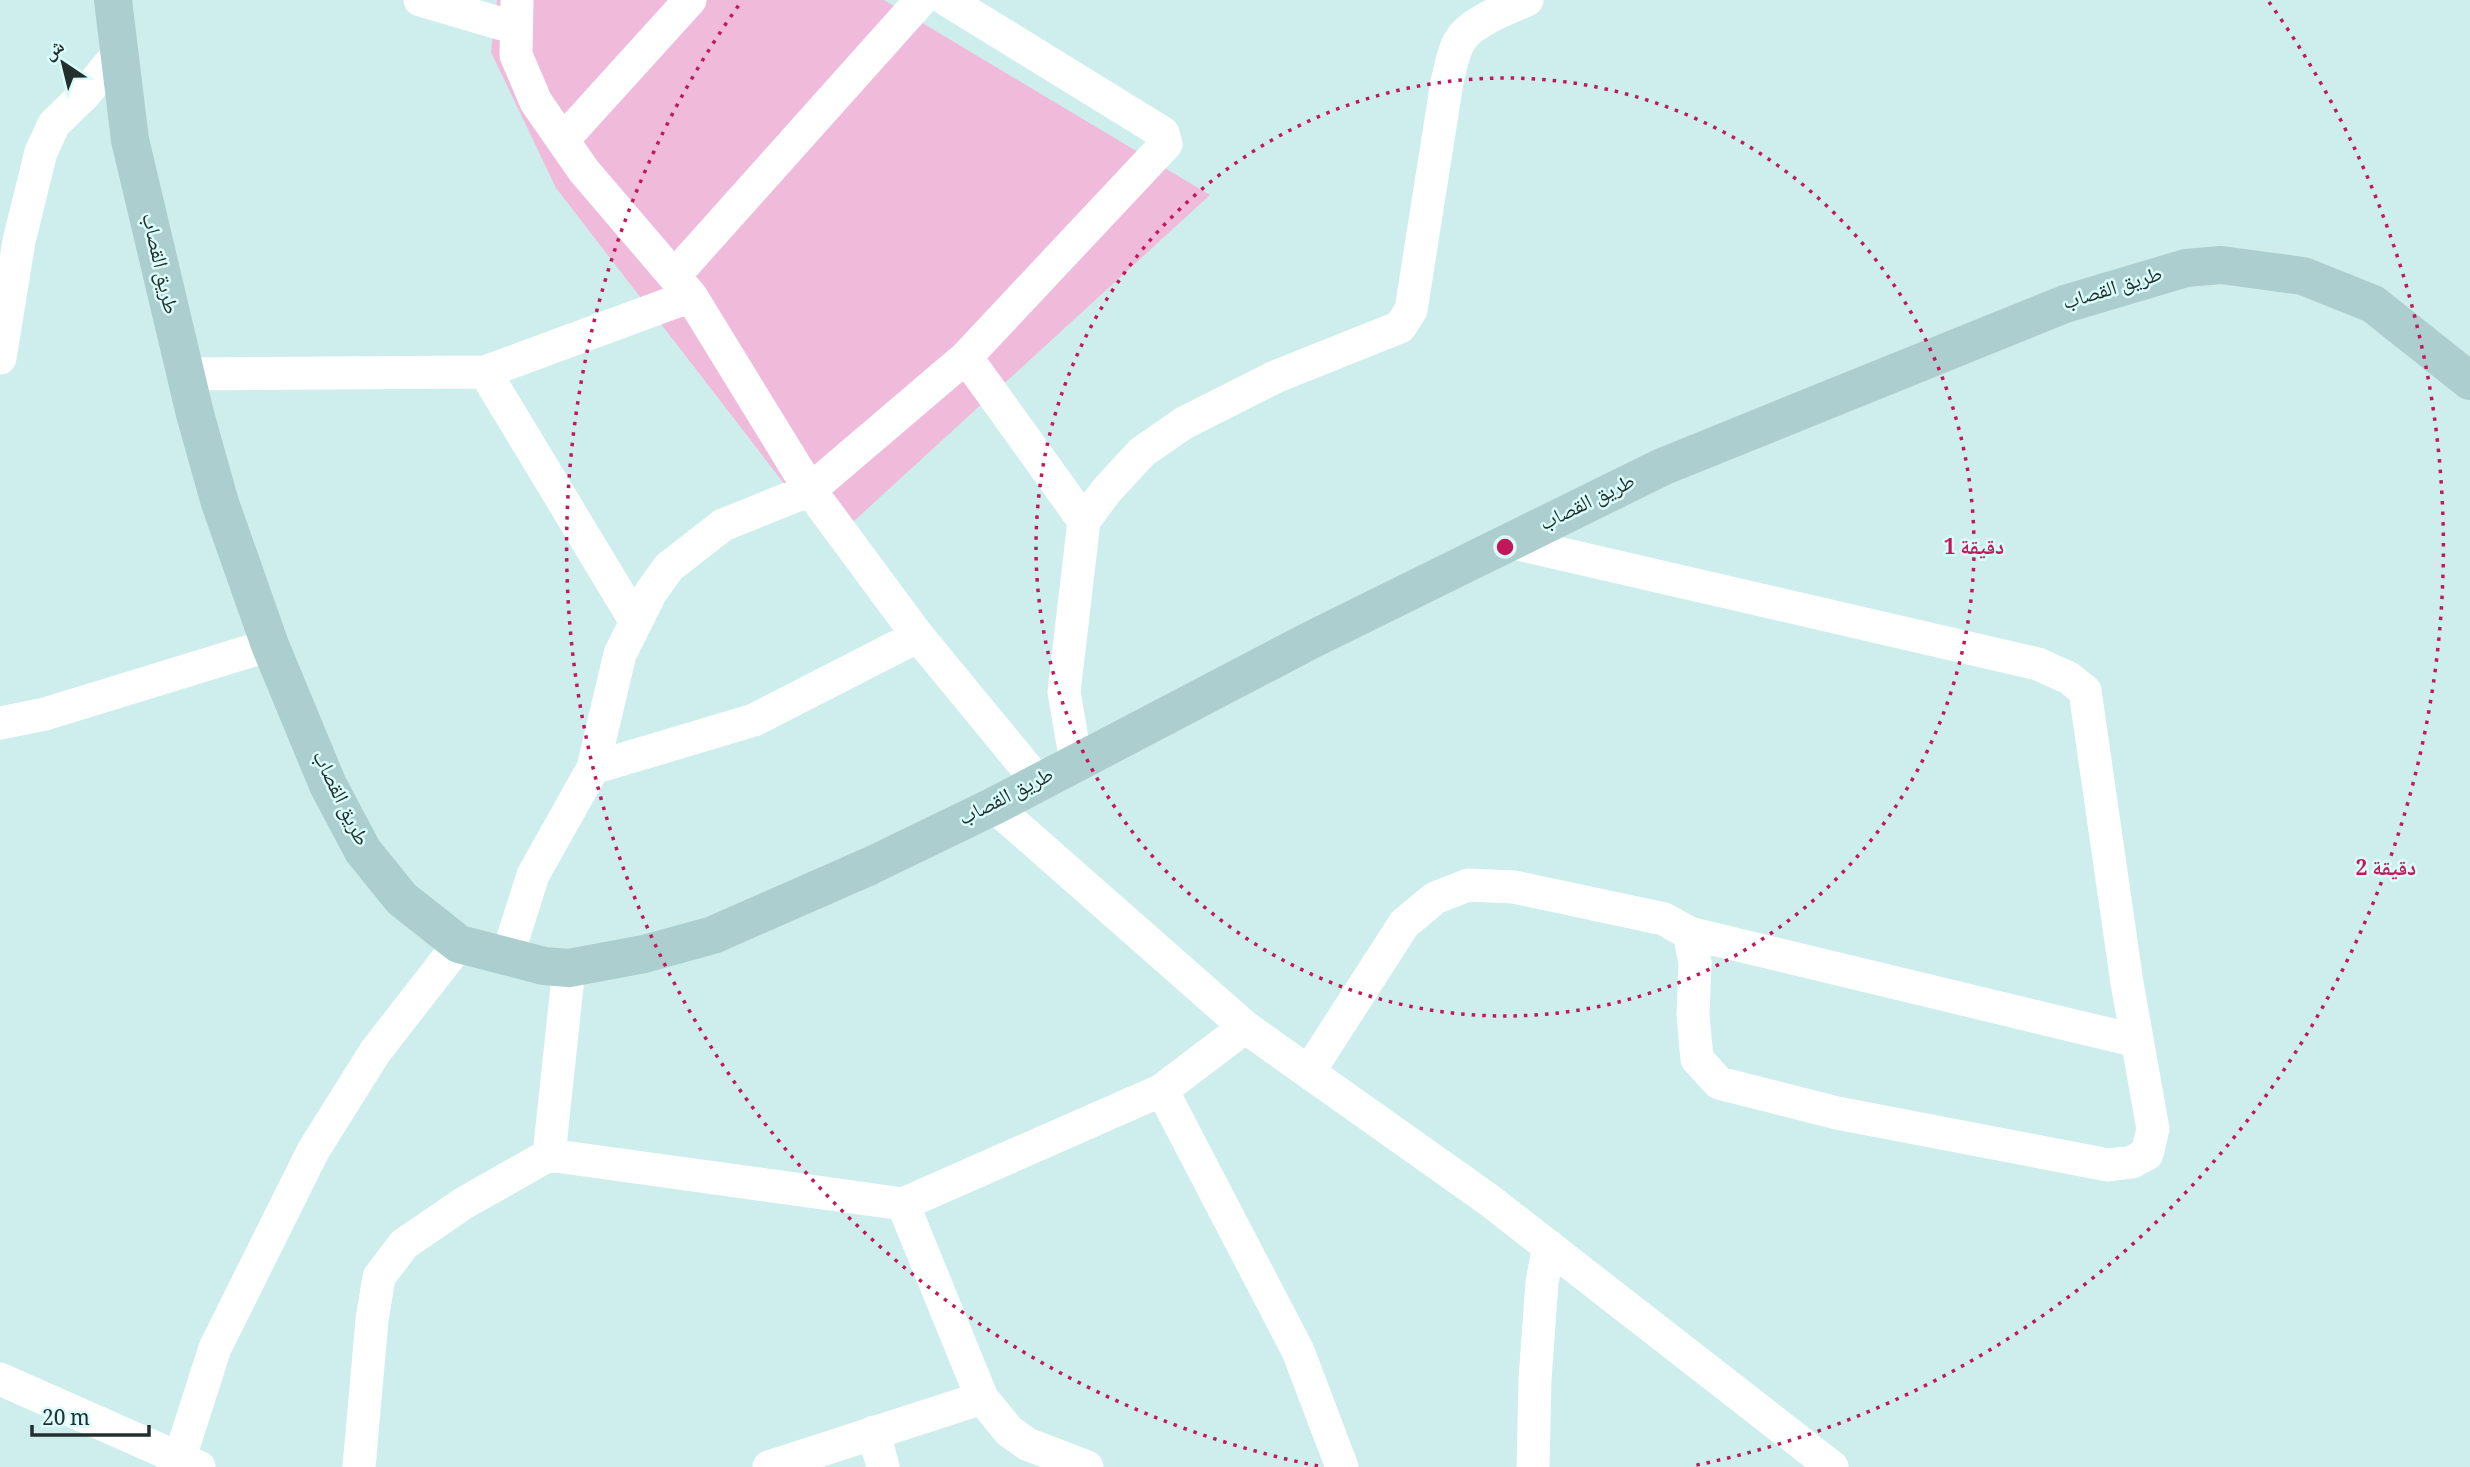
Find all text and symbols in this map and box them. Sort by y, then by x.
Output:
north arrow [28,28,98,98]
text: ش [38,33,72,70]
street label: طريق القصاب [129,210,187,318]
street label: طريق القصاب [2059,258,2167,322]
street label: طريق القصاب [1534,466,1642,542]
text: 1 دقيقة [1944,532,2004,567]
centre of rings [1493,535,1517,559]
street label: طريق القصاب [301,745,377,853]
street label: طريق القصاب [953,759,1061,837]
text: 2 دقيقة [2356,853,2416,888]
scale bar [32,1394,149,1438]
text: 20 m [42,1403,90,1438]

